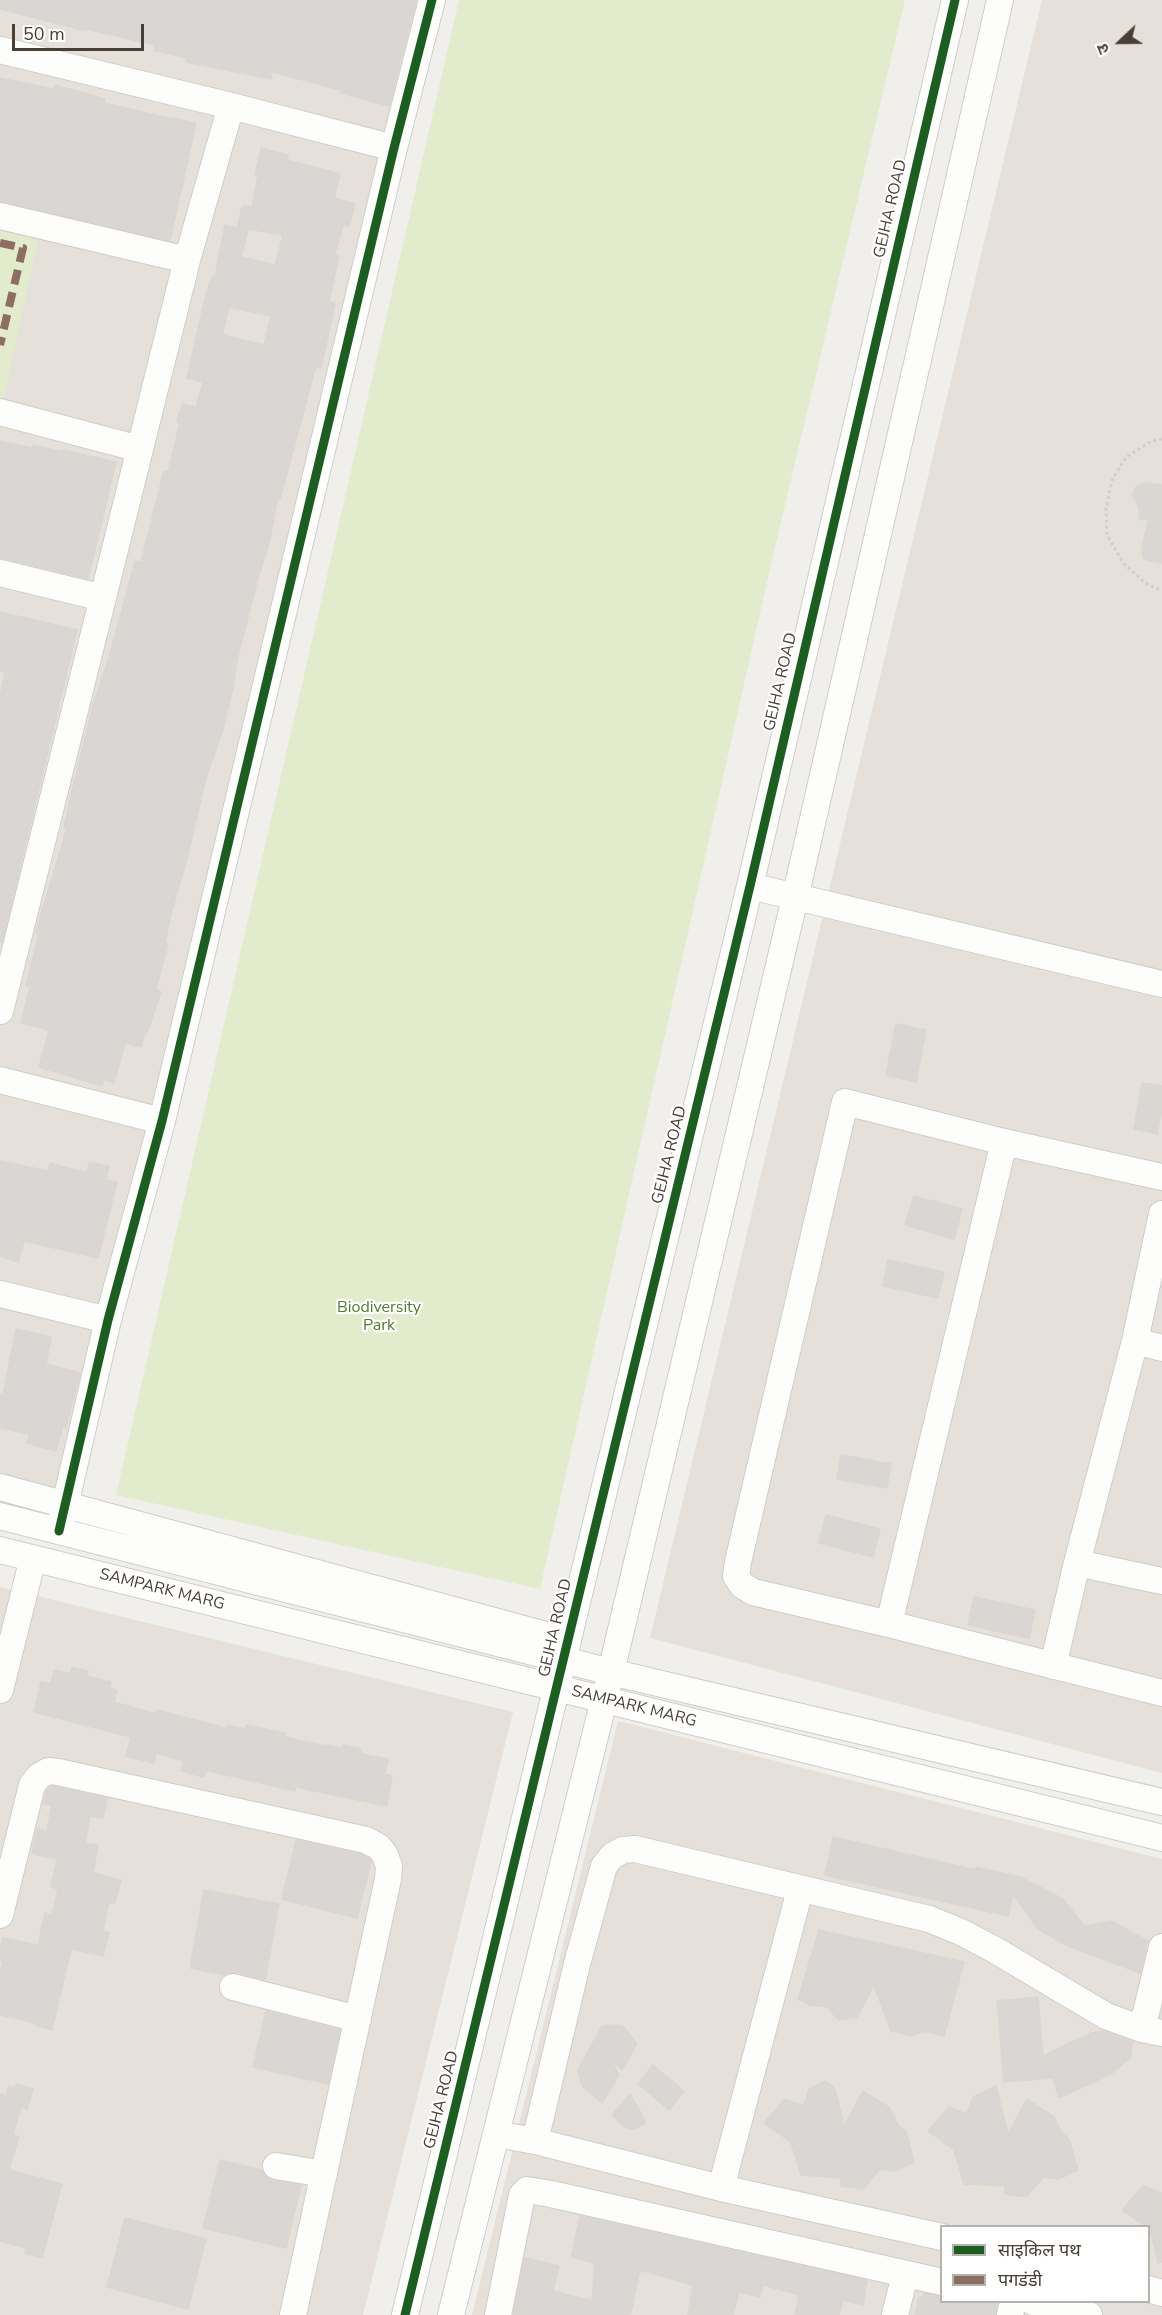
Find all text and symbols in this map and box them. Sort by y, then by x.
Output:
scale bar [15,12,147,50]
north arrow [1090,12,1150,72]
text: 50 m [23,22,65,46]
text: उ [1091,40,1115,57]
street label: GEJHA ROAD [870,158,912,260]
street label: GEJHA ROAD [760,631,802,733]
street label: GEJHA ROAD [649,1104,691,1206]
park label: Biodiversity Park [337,1298,421,1336]
street label: SAMPARK MARG [97,1565,227,1615]
street label: GEJHA ROAD [535,1577,577,1679]
street label: SAMPARK MARG [569,1682,699,1732]
street label: GEJHA ROAD [421,2049,463,2151]
legend [940,2225,1150,2303]
text: साइकिल पथ [998,2238,1081,2262]
text: पगडंडी [998,2268,1042,2292]

